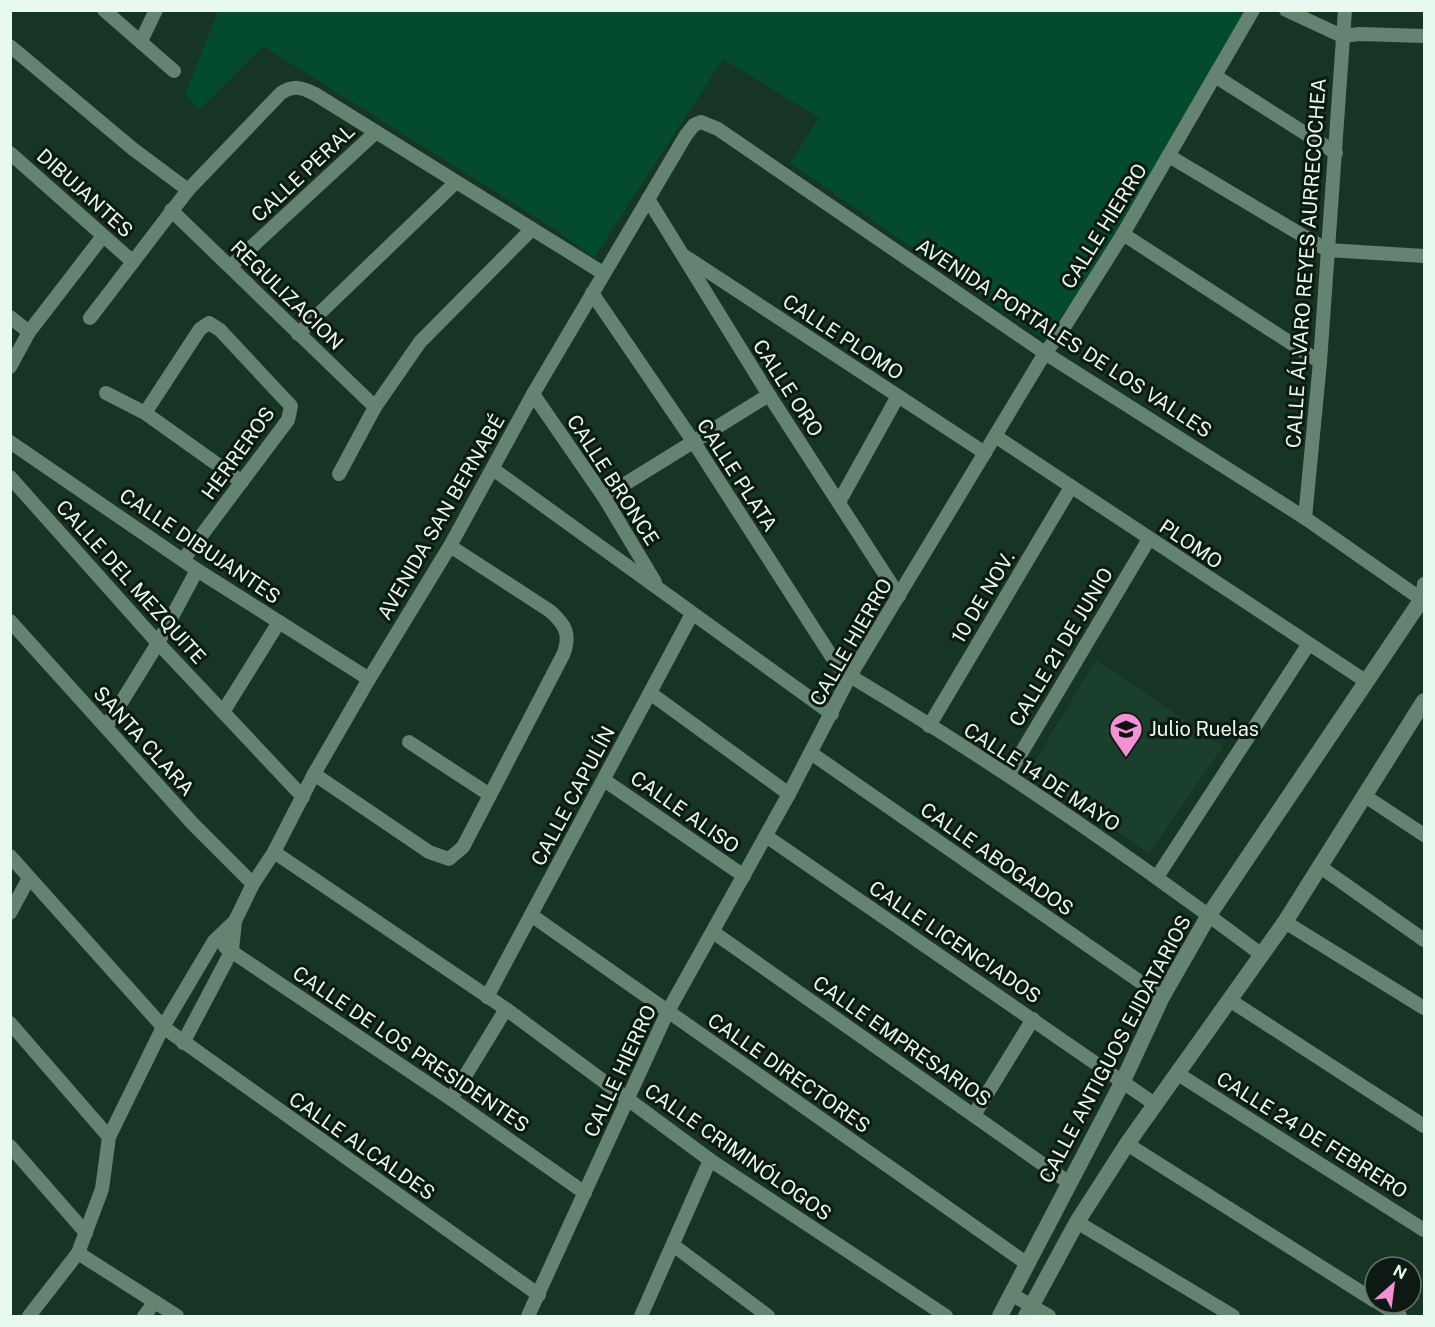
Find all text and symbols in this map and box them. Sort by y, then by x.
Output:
street label: CALLE ÁLVARO REYES AURRECOCHEA [1280,77,1331,449]
street label: CALLE PERAL [246,119,360,227]
street label: DIBUJANTES [32,144,138,242]
street label: CALLE HIERRO [1056,159,1152,293]
street label: AVENIDA PORTALES DE LOS VALLES [912,233,1216,443]
street label: REGULIZACION [226,235,348,355]
street label: CALLE PLOMO [778,289,908,385]
street label: CALLE ORO [748,335,828,441]
street label: HERREROS [196,402,280,504]
street label: AVENIDA SAN BERNABÉ [371,410,510,624]
street label: CALLE BRONCE [562,410,664,550]
street label: CALLE PLATA [692,414,782,536]
street label: CALLE DIBUJANTES [115,483,285,609]
street label: CALLE DEL MEZQUITE [51,495,211,669]
street label: PLOMO [1155,514,1227,574]
street label: 10 DE NOV. [946,547,1020,647]
street label: CALLE 21 DE JUNIO [1004,563,1118,731]
street label: CALLE HIERRO [805,574,897,710]
street label: SANTA CLARA [89,681,199,801]
school or university icon: Julio Ruelas [1108,711,1144,758]
place label: Julio Ruelas [1149,717,1259,741]
street label: CALLE 14 DE MAYO [959,718,1125,836]
street label: CALLE CAPULÍN [525,722,620,870]
street label: CALLE ALISO [626,766,744,858]
street label: CALLE ABOGADOS [916,797,1078,921]
street label: CALLE LICENCIADOS [864,876,1046,1008]
street label: CALLE ANTIGUOS EJIDATARIOS [1034,911,1196,1187]
street label: CALLE DE LOS PRESIDENTES [288,961,534,1137]
street label: CALLE EMPRESARIOS [808,971,996,1111]
street label: CALLE HIERRO [579,1001,661,1141]
street label: CALLE DIRECTORES [703,1008,875,1138]
street label: CALLE 24 DE FEBRERO [1212,1066,1412,1204]
street label: CALLE CRIMINÓLOGOS [640,1078,837,1226]
street label: CALLE ALCALDES [284,1087,440,1205]
north arrow [1363,1255,1423,1315]
text: N [1390,1261,1410,1284]

